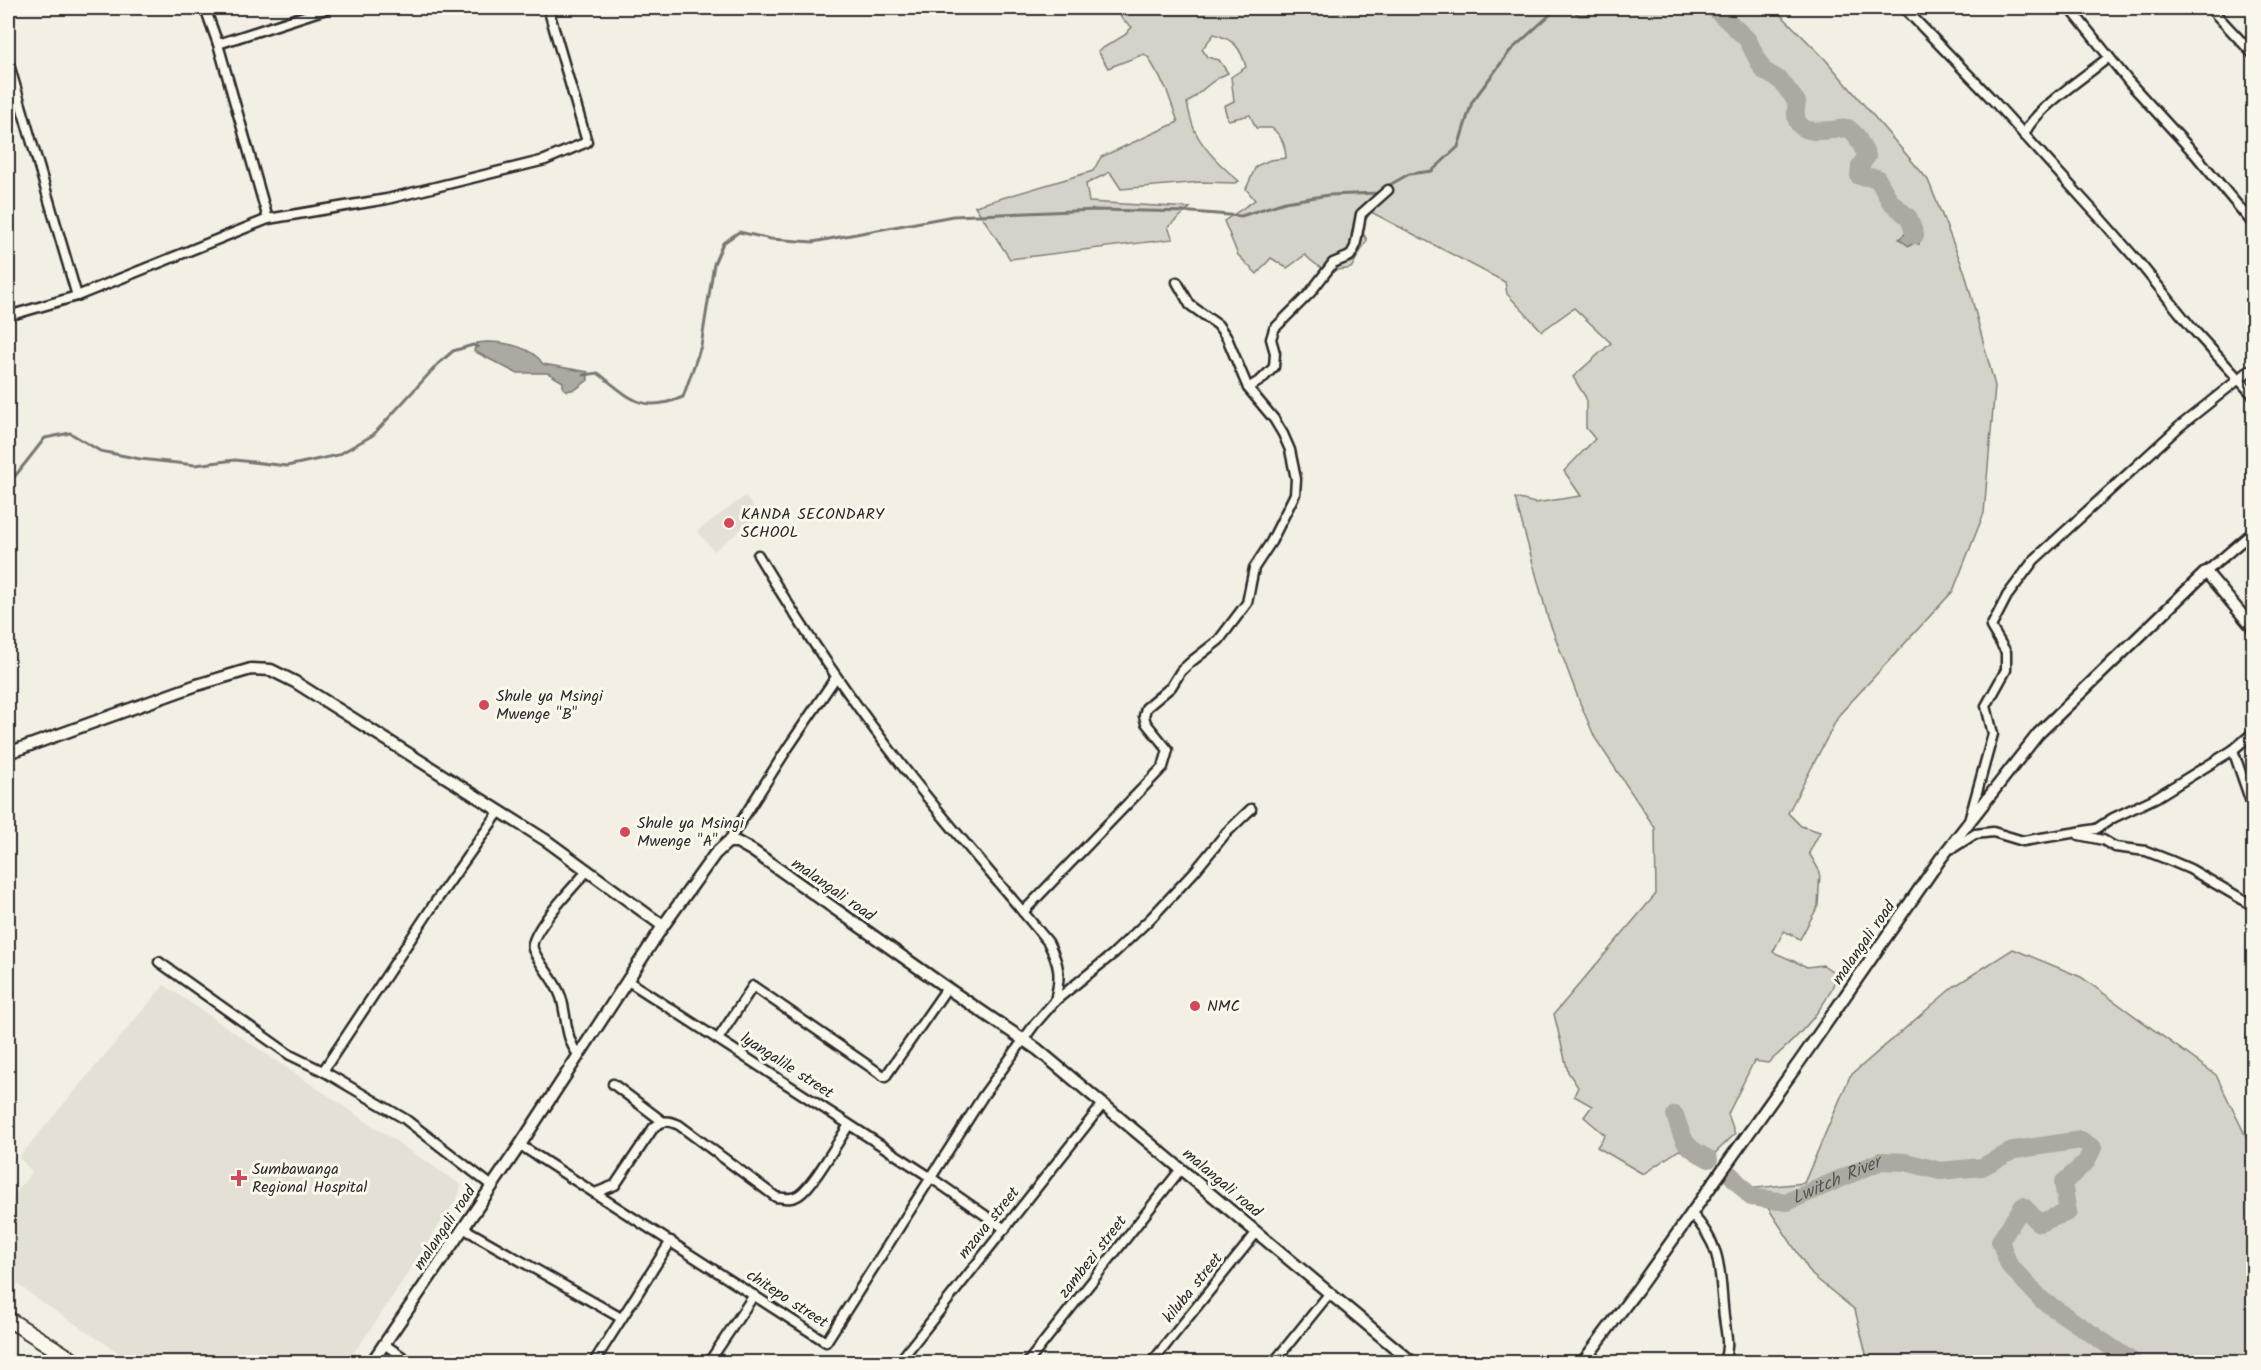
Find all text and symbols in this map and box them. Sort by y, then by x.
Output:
place label: KANDA SECONDARY SCHOOL [741,502,885,545]
marker: KANDA SECONDARY SCHOOL [722,516,736,530]
place label: Shule ya Msingi Mwenge "B" [496,684,604,727]
marker: Shule ya Msingi Mwenge "B" [477,698,491,712]
place label: Shule ya Msingi Mwenge "A" [637,811,745,854]
marker: Shule ya Msingi Mwenge "A" [618,825,632,839]
street label: malangali road [786,852,881,929]
street label: malangali road [1826,895,1903,990]
place label: NMC [1207,994,1240,1019]
marker: NMC [1188,999,1202,1013]
street label: lyangalile street [735,1026,839,1106]
street label: malangali road [1177,1142,1268,1225]
water label: Lwitch River [1787,1147,1889,1213]
place label: Sumbawanga Regional Hospital [252,1157,368,1200]
marker: Sumbawanga Regional Hospital [230,1169,248,1187]
street label: malangali road [407,1180,483,1275]
street label: mzava street [952,1181,1027,1265]
street label: zambezi street [1053,1210,1134,1304]
street label: kiluba street [1157,1247,1230,1329]
street label: chitepo street [741,1263,834,1335]

